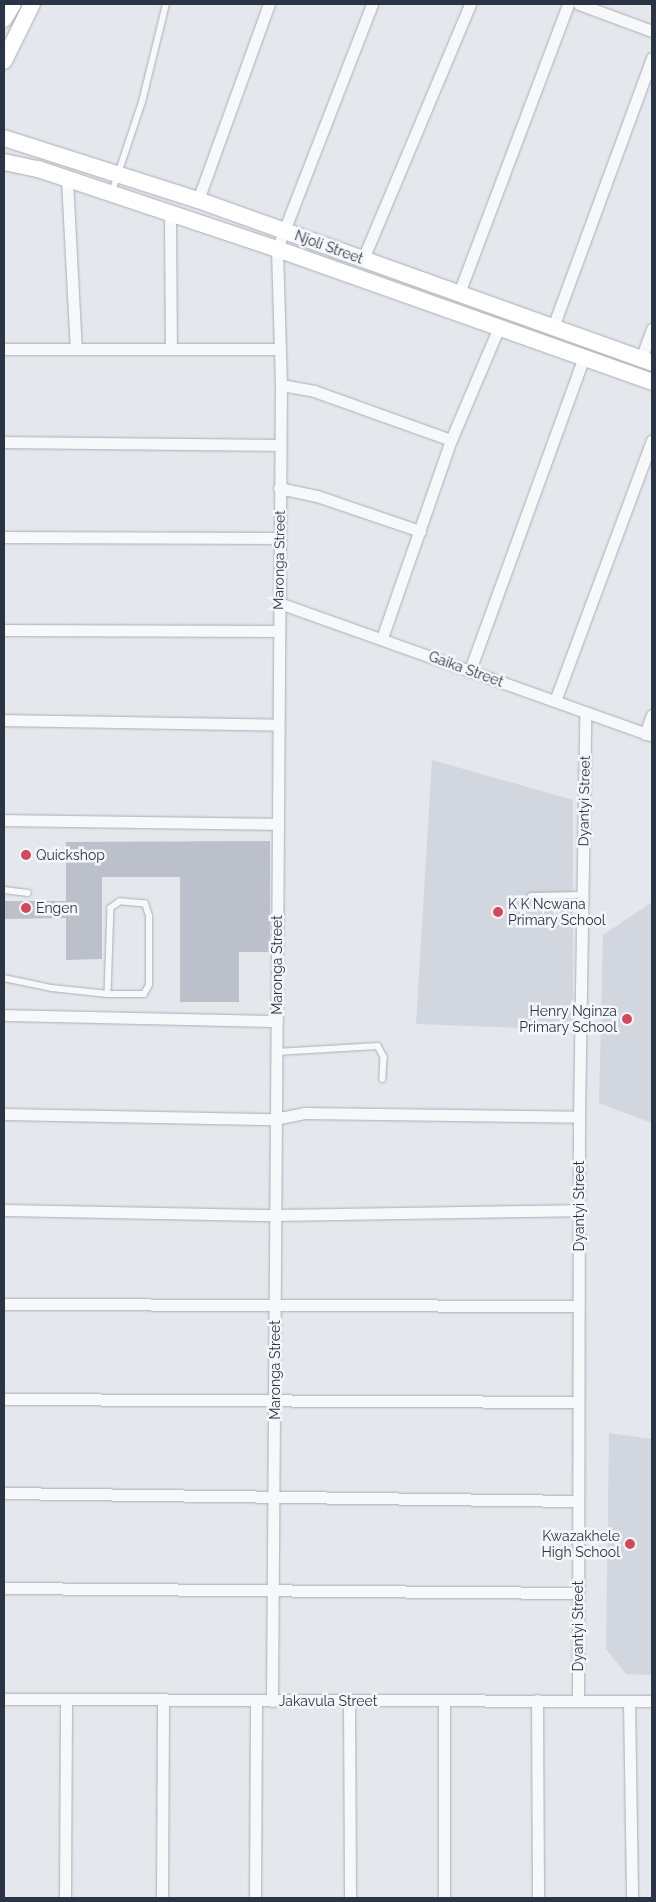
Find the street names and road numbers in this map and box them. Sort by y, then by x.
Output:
street label: Njoli Street [293,227,365,267]
street label: Maronga Street [270,510,288,610]
street label: Gaika Street [426,648,506,690]
street label: Dyantyi Street [575,755,593,847]
street label: Maronga Street [269,915,285,1015]
street label: Dyantyi Street [571,1161,587,1251]
street label: Maronga Street [267,1320,283,1420]
street label: Dyantyi Street [570,1581,586,1671]
street label: Jakavula Street [279,1693,377,1709]

